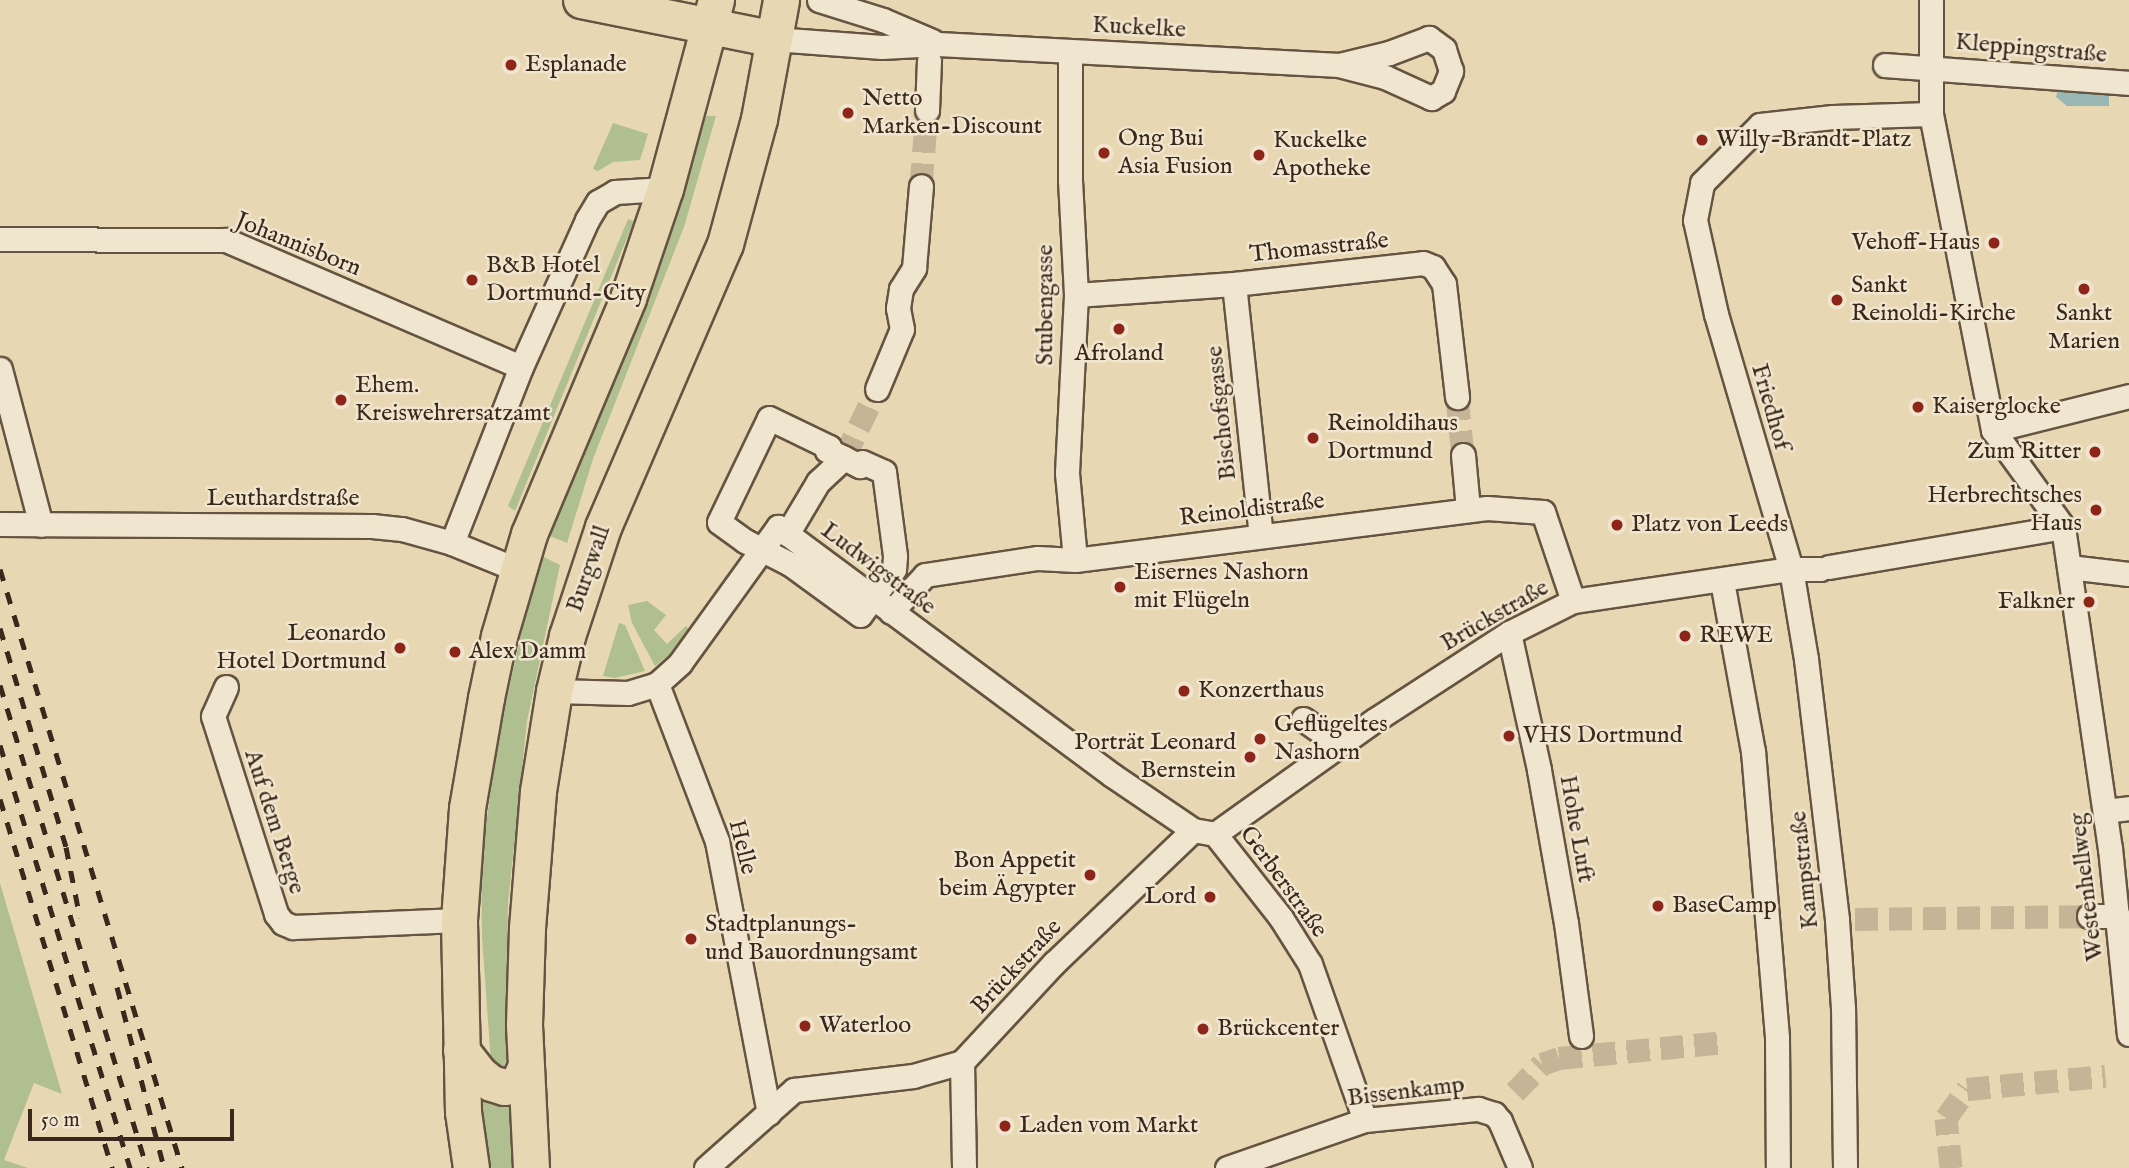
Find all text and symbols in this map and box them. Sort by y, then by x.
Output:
street label: Kuckelke [1091,11,1187,45]
street label: Kleppingstraße [1954,28,2108,70]
place label: Esplanade [525,51,627,79]
marker: Esplanade [503,57,519,73]
place label: Netto Marken-Discount [862,85,1042,141]
marker: Netto Marken-Discount [840,105,856,121]
place label: Ong Bui Asia Fusion [1118,125,1233,181]
place label: Willy-Brandt-Platz [1716,126,1911,154]
place label: Kuckelke Apotheke [1273,127,1371,183]
marker: Willy-Brandt-Platz [1694,132,1710,148]
marker: Ong Bui Asia Fusion [1096,145,1112,161]
marker: Kuckelke Apotheke [1251,147,1267,163]
street label: Johannisborn [231,207,365,283]
street label: Thomasstraße [1248,226,1390,270]
place label: Vehoff-Haus [1852,229,1980,257]
marker: Vehoff-Haus [1986,235,2002,251]
street label: Stubengasse [1032,245,1060,365]
place label: B&B Hotel Dortmund-City [486,252,646,308]
marker: B&B Hotel Dortmund-City [464,272,480,288]
place label: Sankt Reinoldi-Kirche [1851,272,2016,328]
marker: Sankt Marien [2076,281,2092,297]
marker: Sankt Reinoldi-Kirche [1829,292,1845,308]
place label: Sankt Marien [2048,300,2120,356]
marker: Afroland [1111,321,1127,337]
place label: Afroland [1074,340,1164,368]
street label: Bischofsgasse [1201,344,1243,482]
street label: Friedhof [1744,361,1796,453]
place label: Ehem. Kreiswehrersatzamt [355,372,550,428]
marker: Ehem. Kreiswehrersatzamt [333,392,349,408]
place label: Kaiserglocke [1932,393,2061,421]
marker: Kaiserglocke [1910,399,1926,415]
place label: Reinoldihaus Dortmund [1327,410,1458,466]
marker: Reinoldihaus Dortmund [1305,430,1321,446]
place label: Zum Ritter [1967,438,2081,466]
marker: Zum Ritter [2087,444,2103,460]
place label: Herbrechtsches Haus [1927,482,2082,538]
street label: Leuthardstraße [207,485,359,513]
street label: Reinoldistraße [1178,487,1326,533]
marker: Herbrechtsches Haus [2088,502,2104,518]
place label: Platz von Leeds [1631,511,1788,539]
street label: Ludwigstraße [815,516,941,622]
marker: Platz von Leeds [1609,517,1625,533]
street label: Burgwall [561,522,617,616]
place label: Eisernes Nashorn mit Flügeln [1134,559,1309,615]
street label: Brückstraße [1436,574,1554,658]
marker: Eisernes Nashorn mit Flügeln [1112,579,1128,595]
place label: Falkner [1998,588,2075,616]
marker: Falkner [2081,594,2097,610]
place label: Leonardo Hotel Dortmund [216,620,386,676]
place label: REWE [1699,622,1773,650]
marker: REWE [1677,628,1693,644]
place label: Alex Damm [469,638,586,666]
marker: Leonardo Hotel Dortmund [392,640,408,656]
marker: Alex Damm [447,644,463,660]
place label: Konzerthaus [1198,677,1324,705]
marker: Konzerthaus [1176,683,1192,699]
place label: Geflügeltes Nashorn [1274,711,1388,767]
place label: VHS Dortmund [1523,722,1682,750]
marker: VHS Dortmund [1501,728,1517,744]
place label: Porträt Leonard Bernstein [1074,729,1236,785]
marker: Geflügeltes Nashorn [1252,731,1268,747]
street label: Auf dem Berge [237,746,311,898]
marker: Porträt Leonard Bernstein [1242,749,1258,765]
street label: Hohe Luft [1552,773,1600,885]
street label: Kampstraße [1784,810,1826,930]
street label: Westenhellweg [2064,811,2110,963]
street label: Helle [721,817,763,877]
street label: Gerberstraße [1233,821,1333,943]
place label: Bon Appetit beim Ägypter [939,847,1076,903]
marker: Bon Appetit beim Ägypter [1082,867,1098,883]
place label: Lord [1144,883,1196,911]
marker: Lord [1202,889,1218,905]
place label: BaseCamp [1672,892,1777,920]
marker: BaseCamp [1650,898,1666,914]
place label: Stadtplanungs- und Bauordnungsamt [705,911,918,967]
street label: Brückstraße [966,913,1068,1021]
marker: Stadtplanungs- und Bauordnungsamt [683,931,699,947]
place label: Waterloo [819,1012,911,1040]
place label: Brückcenter [1217,1015,1339,1043]
marker: Waterloo [797,1018,813,1034]
marker: Brückcenter [1195,1021,1211,1037]
street label: Bissenkamp [1346,1071,1466,1113]
scale bar [32,1094,238,1138]
text: 50 m [41,1107,80,1134]
place label: Laden vom Markt [1019,1112,1198,1140]
marker: Laden vom Markt [997,1118,1013,1134]

